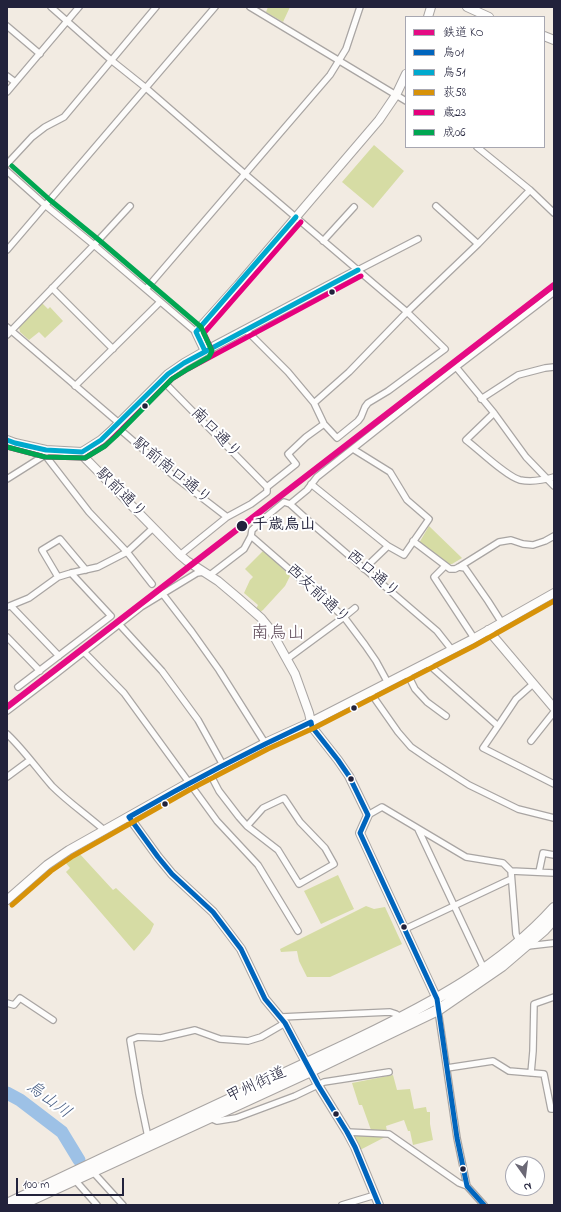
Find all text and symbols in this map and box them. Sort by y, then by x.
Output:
legend [405,16,545,148]
text: 鉄道 KO [443,24,484,42]
text: 烏01 [443,44,464,62]
text: 烏51 [443,64,466,82]
text: 荻58 [443,84,466,102]
text: 歳23 [443,104,466,122]
text: 成06 [443,124,465,142]
unlabelled marker [327,287,337,297]
unlabelled marker [140,401,150,411]
street label: 南口通り [186,404,244,464]
street label: 駅前南口通り [128,434,214,510]
street label: 駅前通り [91,465,149,523]
place label: 千歳烏山 [252,516,316,536]
marker: 千歳烏山 [235,519,249,533]
street label: 西口通り [342,547,402,603]
street label: 西友前通り [281,561,353,629]
district label: 南烏山 [251,624,305,646]
unlabelled marker [349,703,359,713]
unlabelled marker [346,774,356,784]
unlabelled marker [160,799,170,809]
unlabelled marker [399,922,409,932]
street label: 甲州街道 [224,1064,290,1108]
water label: 烏山川 [21,1078,75,1124]
unlabelled marker [331,1109,341,1119]
north arrow [505,1156,545,1196]
unlabelled marker [458,1164,468,1174]
scale bar [18,1170,126,1196]
text: 100 m [23,1176,50,1194]
text: N [522,1178,533,1195]

